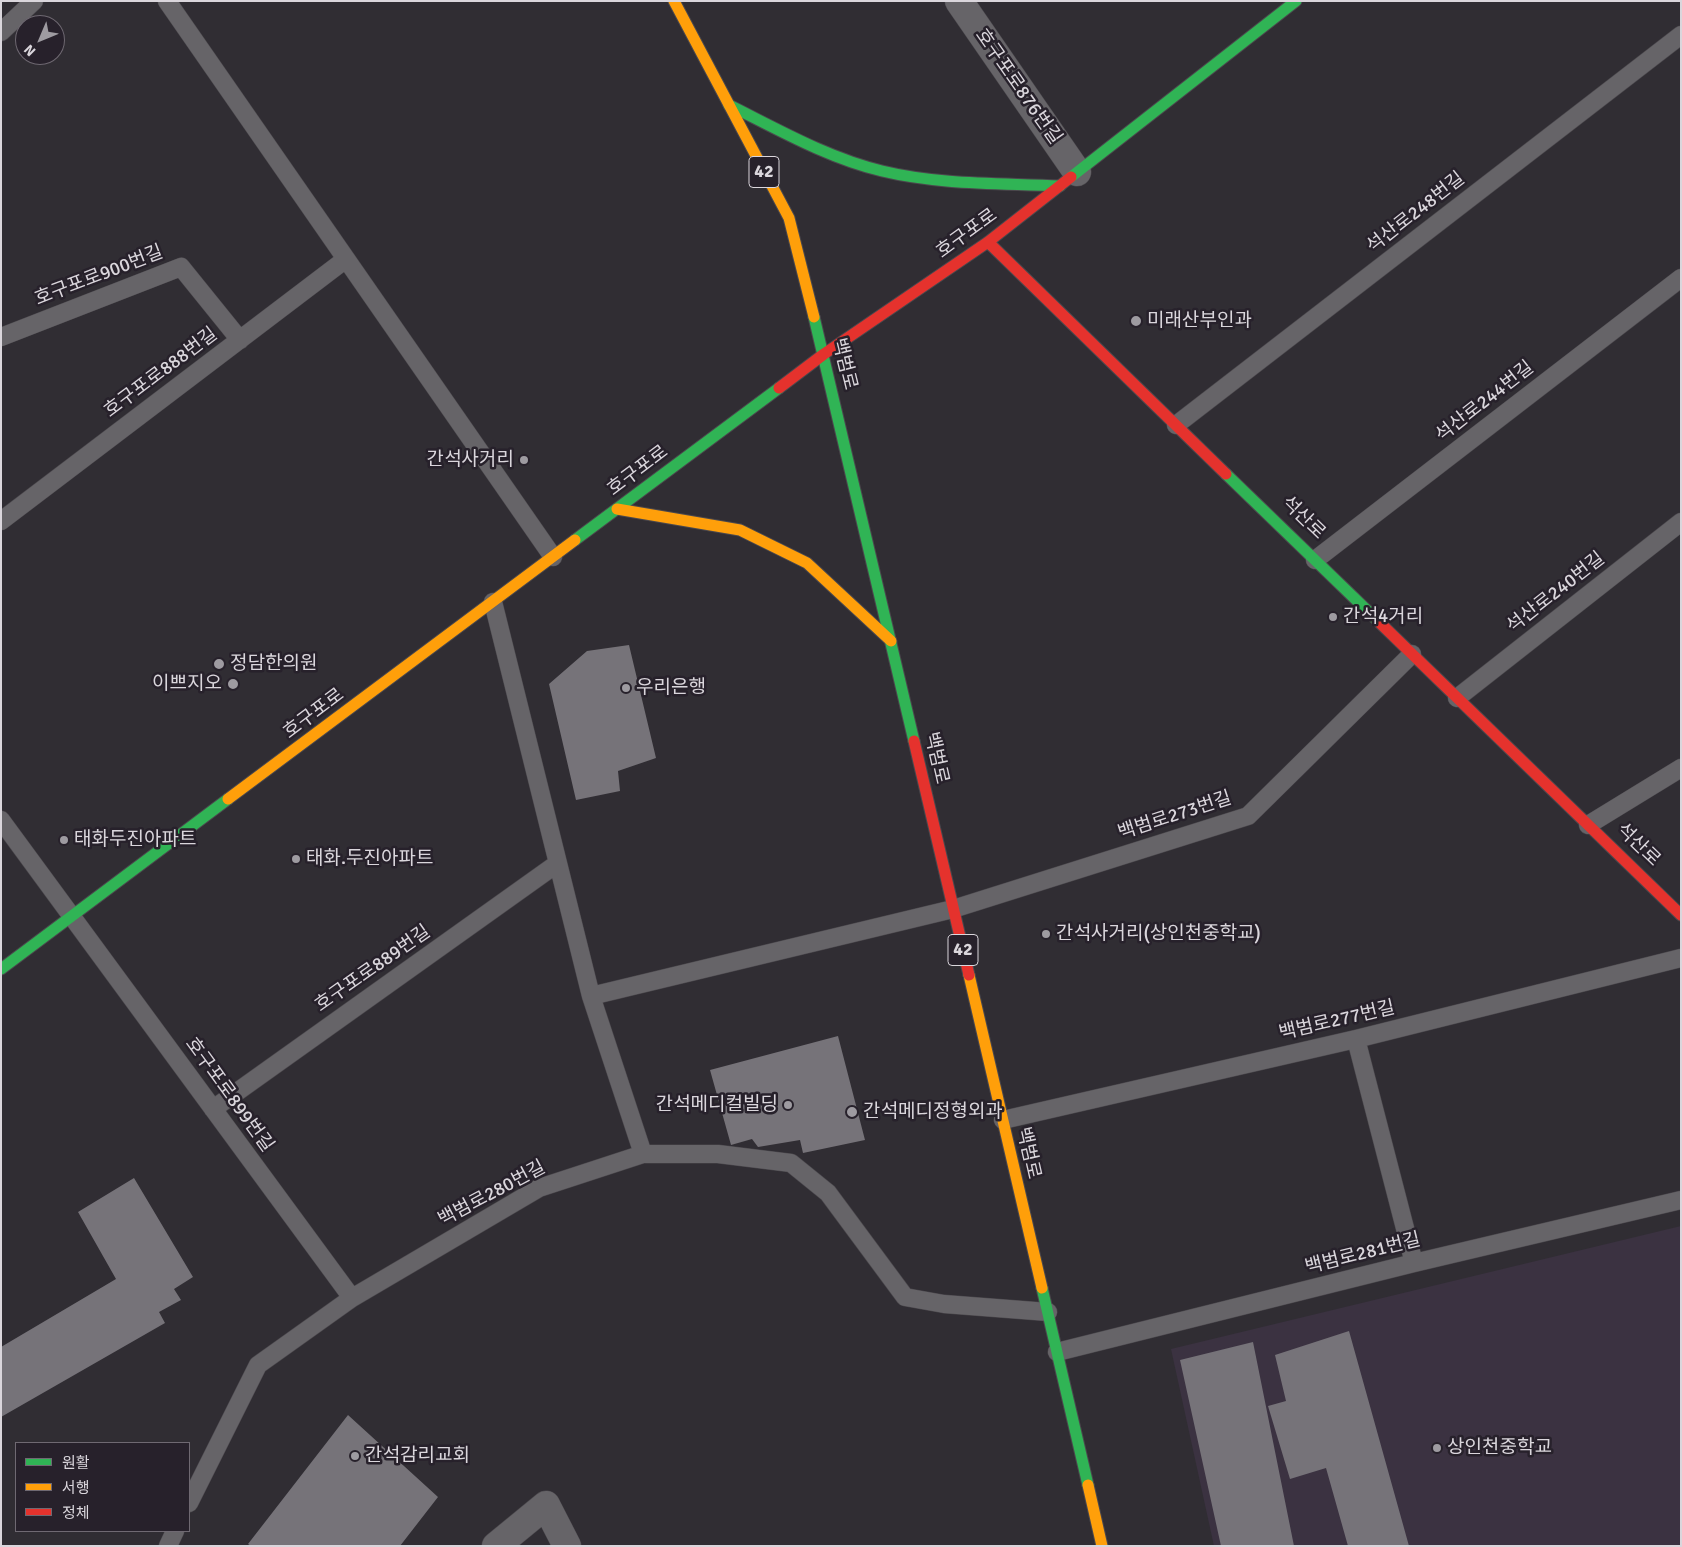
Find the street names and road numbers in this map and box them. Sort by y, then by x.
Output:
street label: 호구포로876번길 [970,25,1066,149]
road number: 42 [749,156,779,188]
street label: 석산로248번길 [1362,168,1470,258]
street label: 호구포로 [932,204,1002,264]
street label: 호구포로900번길 [32,241,166,311]
street label: 호구포로888번길 [100,323,222,423]
street label: 백범로 [827,336,861,392]
street label: 석산로244번길 [1431,357,1539,447]
street label: 호구포로 [603,441,673,501]
street label: 석산로 [1276,492,1330,544]
street label: 석산로240번길 [1502,548,1610,638]
street label: 호구포로 [279,684,349,744]
street label: 백범로 [919,730,953,786]
street label: 백범로273번길 [1115,787,1235,845]
street label: 석산로 [1611,819,1665,871]
street label: 호구포로889번길 [311,921,435,1017]
road number: 42 [948,934,978,966]
street label: 백범로277번길 [1277,997,1397,1045]
street label: 호구포로899번길 [180,1033,278,1157]
street label: 백범로 [1011,1125,1045,1181]
street label: 백범로280번길 [434,1156,550,1232]
street label: 백범로281번길 [1303,1229,1423,1279]

